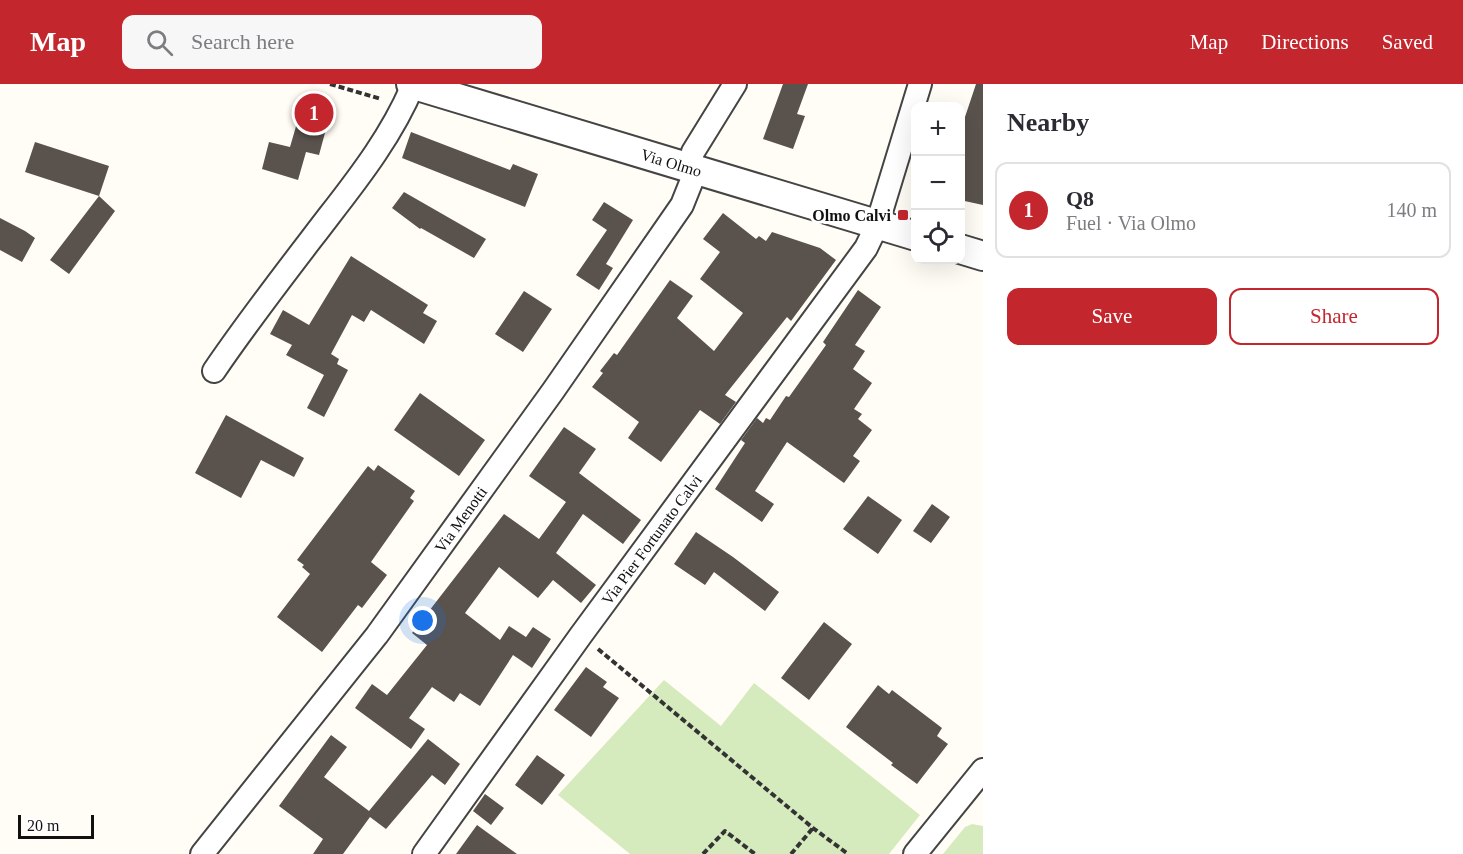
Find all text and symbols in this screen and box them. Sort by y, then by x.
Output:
search box [122,15,542,69]
text: Map [30,26,86,57]
icon: search [143,26,176,59]
text: Search here [191,29,294,54]
text: Map [1190,30,1228,54]
text: Directions [1261,30,1349,54]
text: Saved [1382,30,1433,54]
pin: 1 [294,90,334,135]
map controls [911,102,965,264]
button: + [911,102,965,156]
text: Nearby [1007,108,1089,137]
street label: Via Olmo [639,146,704,180]
button: − [911,156,965,210]
text: Q8 [1066,186,1094,211]
text: 1 [1024,199,1034,221]
text: 140 m [1386,199,1437,221]
place label: Olmo Calvi [812,207,892,224]
marker: Olmo Calvi [896,208,910,222]
button: locate [911,210,965,264]
text: Fuel · Via Olmo [1066,212,1196,234]
button: Save [1007,288,1217,345]
button: Share [1229,288,1439,345]
street label: Via Pier Fortunato Calvi [598,471,705,608]
street label: Via Menotti [431,483,491,556]
your location [408,606,437,635]
scale bar [18,812,94,840]
text: 20 m [27,817,59,834]

